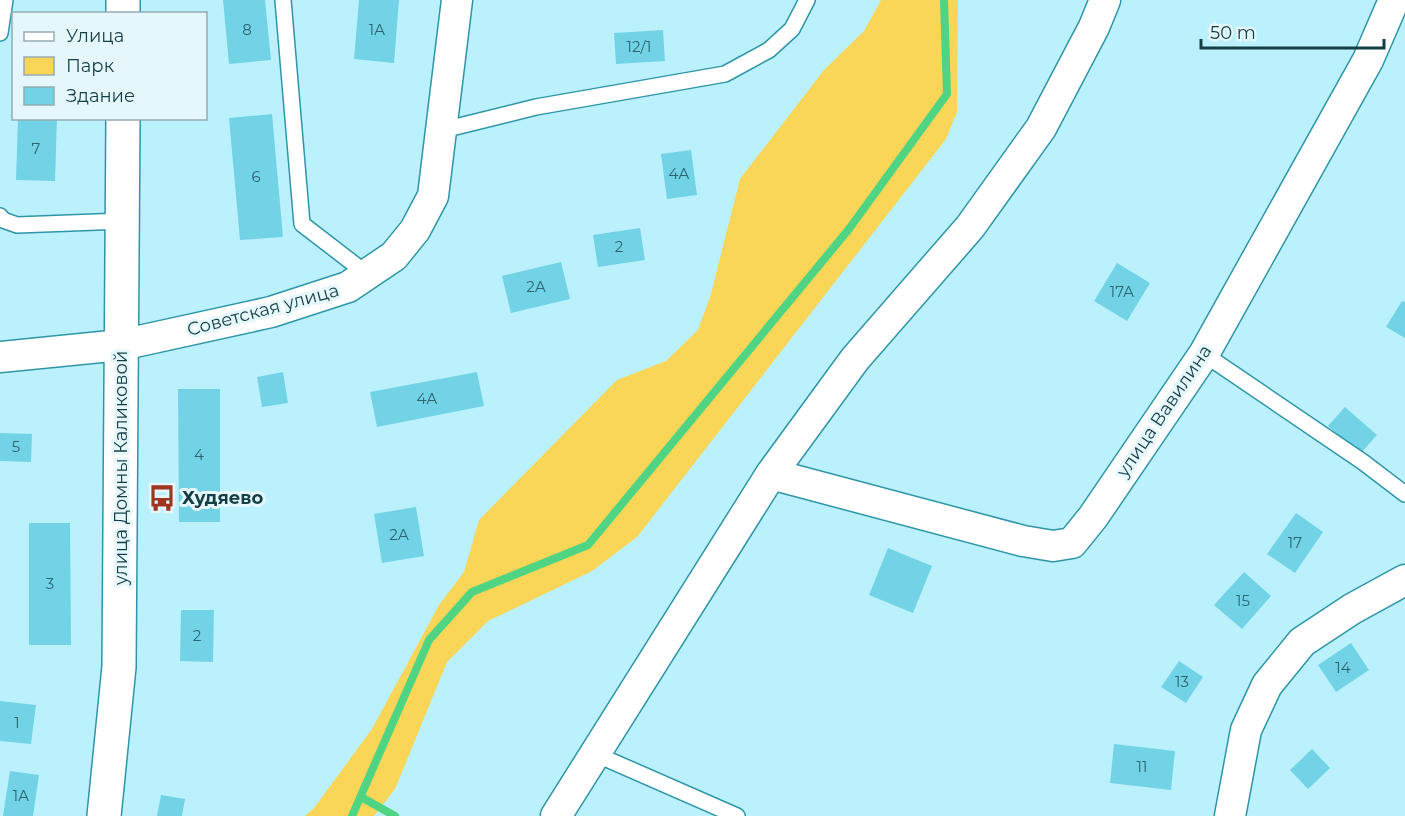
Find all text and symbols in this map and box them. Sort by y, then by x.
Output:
legend [12,12,207,120]
scale bar [1201,12,1384,50]
house number: 8 [242,20,252,39]
house number: 1А [369,20,385,39]
text: 50 m [1210,22,1256,44]
text: Улица [66,25,124,47]
house number: 12/1 [627,37,651,56]
text: Парк [66,55,115,77]
text: Здание [66,85,135,107]
house number: 7 [32,139,41,158]
house number: 4А [668,164,690,183]
house number: 6 [251,167,261,186]
house number: 2 [615,237,623,256]
house number: 2А [526,277,546,296]
street label: Советская улица [185,279,341,341]
house number: 17А [1110,282,1134,301]
street label: улица Вавилина [1111,341,1216,482]
street label: улица Домны Каликовой [110,351,132,586]
house number: 4А [416,389,438,408]
house number: 5 [12,437,20,456]
house number: 4 [194,445,204,464]
bus stop icon: Худяево [147,483,177,513]
place label: Худяево [182,487,263,509]
house number: 2А [389,525,409,544]
house number: 17 [1288,533,1302,552]
house number: 3 [46,574,54,593]
house number: 15 [1236,591,1250,610]
house number: 2 [193,626,201,645]
house number: 14 [1335,658,1351,677]
house number: 13 [1175,672,1189,691]
house number: 1 [14,713,20,732]
house number: 11 [1137,757,1147,776]
house number: 1А [13,786,29,805]

